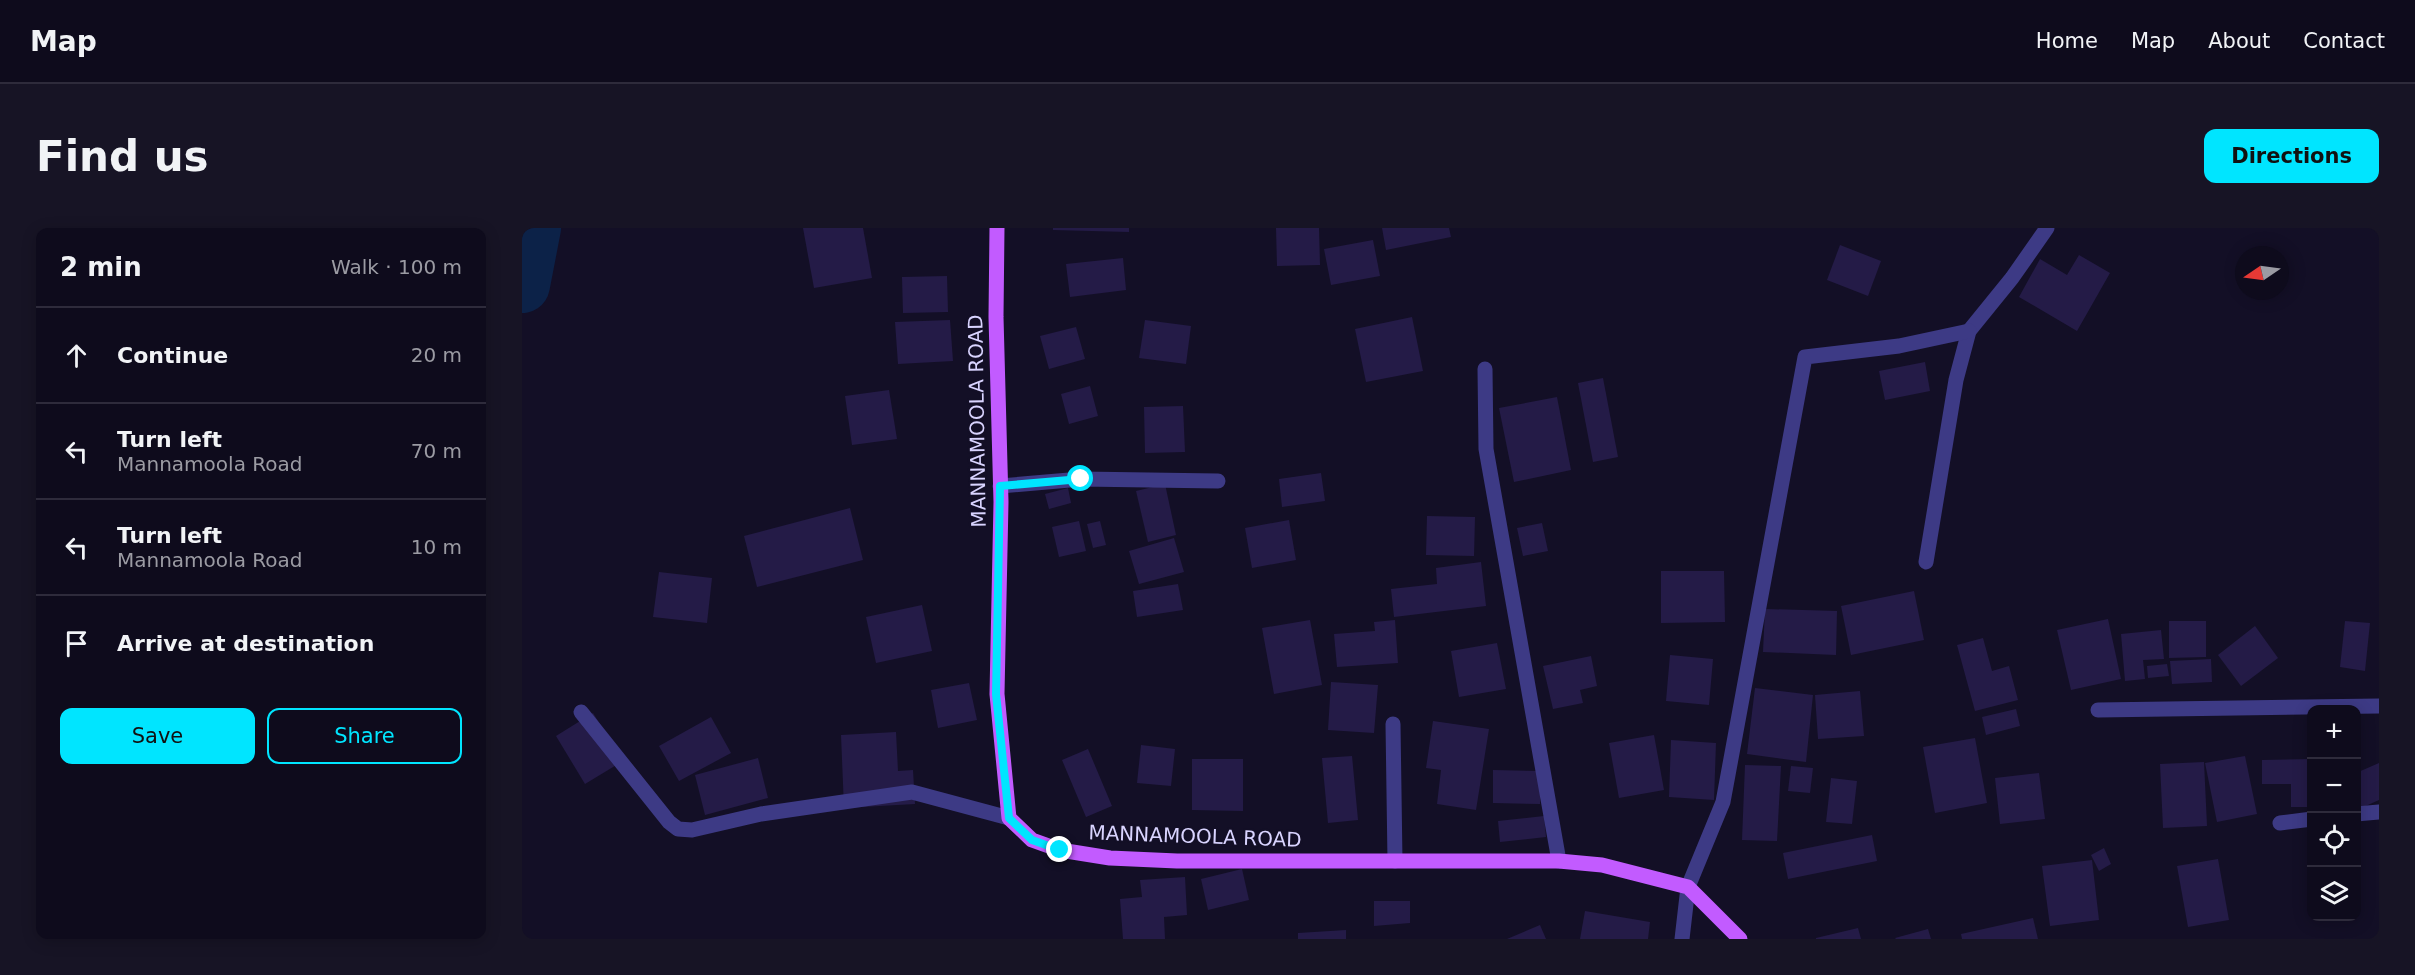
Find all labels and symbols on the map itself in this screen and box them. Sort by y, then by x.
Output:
north arrow [2235,246,2289,300]
street label: MANNAMOOLA ROAD [963,314,991,528]
route start [1067,465,1093,491]
street label: MANNAMOOLA ROAD [1088,820,1302,852]
route end [1046,836,1072,862]

